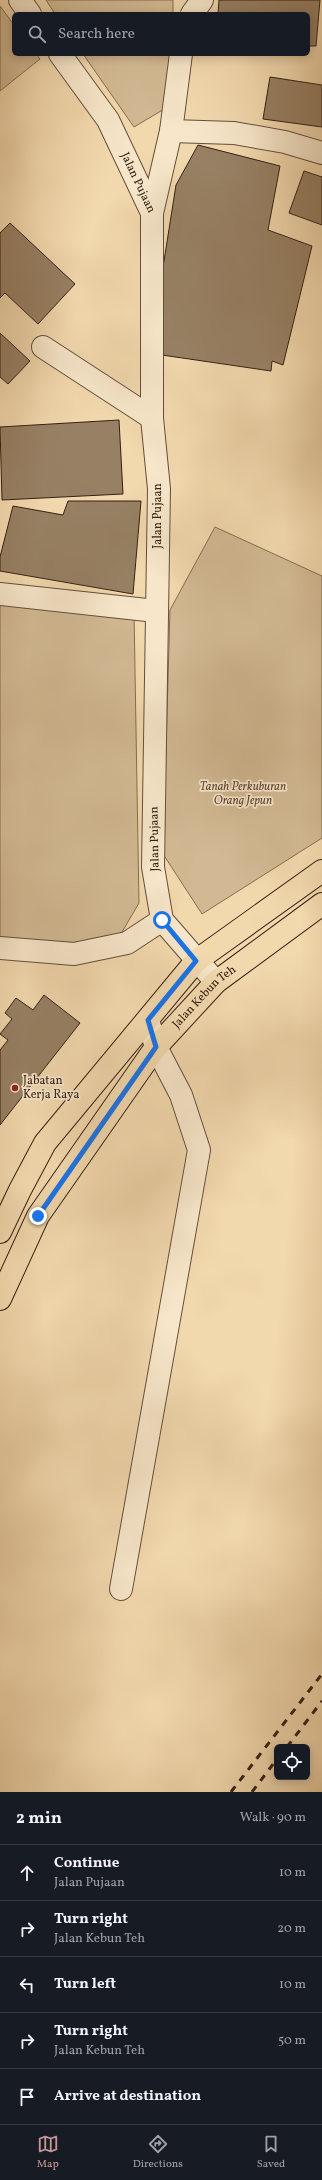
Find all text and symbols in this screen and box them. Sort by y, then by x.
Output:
search box [12,12,310,56]
icon: search [26,23,48,45]
text: Search here [58,24,135,45]
street label: Jalan Pujaan [116,150,159,216]
street label: Jalan Pujaan [150,483,166,549]
park label: Tanah Perkuburan Orang Jepun [200,779,286,809]
street label: Jalan Pujaan [146,806,164,872]
route start [153,911,171,929]
street label: Jalan Kebun Teh [169,962,239,1032]
place label: Jabatan Kerja Raya [23,1073,79,1103]
marker: Jabatan Kerja Raya [10,1083,20,1093]
route end [29,1207,47,1225]
map controls [274,1744,310,1780]
button: locate [274,1744,310,1780]
text: 2 min [16,1807,62,1830]
text: Walk · 90 m [240,1809,306,1827]
text: Continue [54,1853,119,1874]
icon: ahead [16,1862,38,1884]
text: 10 m [279,1864,306,1882]
text: Jalan Pujaan [54,1874,125,1892]
text: Turn right [54,1909,128,1930]
icon: right [16,1918,38,1940]
text: 20 m [277,1920,306,1938]
text: Jalan Kebun Teh [54,1930,145,1948]
icon: left [16,1974,38,1996]
text: Turn left [54,1974,116,1995]
text: 10 m [279,1976,306,1994]
text: Turn right [54,2021,128,2042]
icon: right [16,2030,38,2052]
text: 50 m [278,2032,306,2050]
text: Jalan Kebun Teh [54,2042,145,2060]
icon: arrive [16,2086,38,2108]
text: Arrive at destination [54,2086,201,2107]
tab: Map [37,2133,59,2172]
tab: Directions [133,2133,183,2172]
tab: Saved [257,2133,285,2172]

